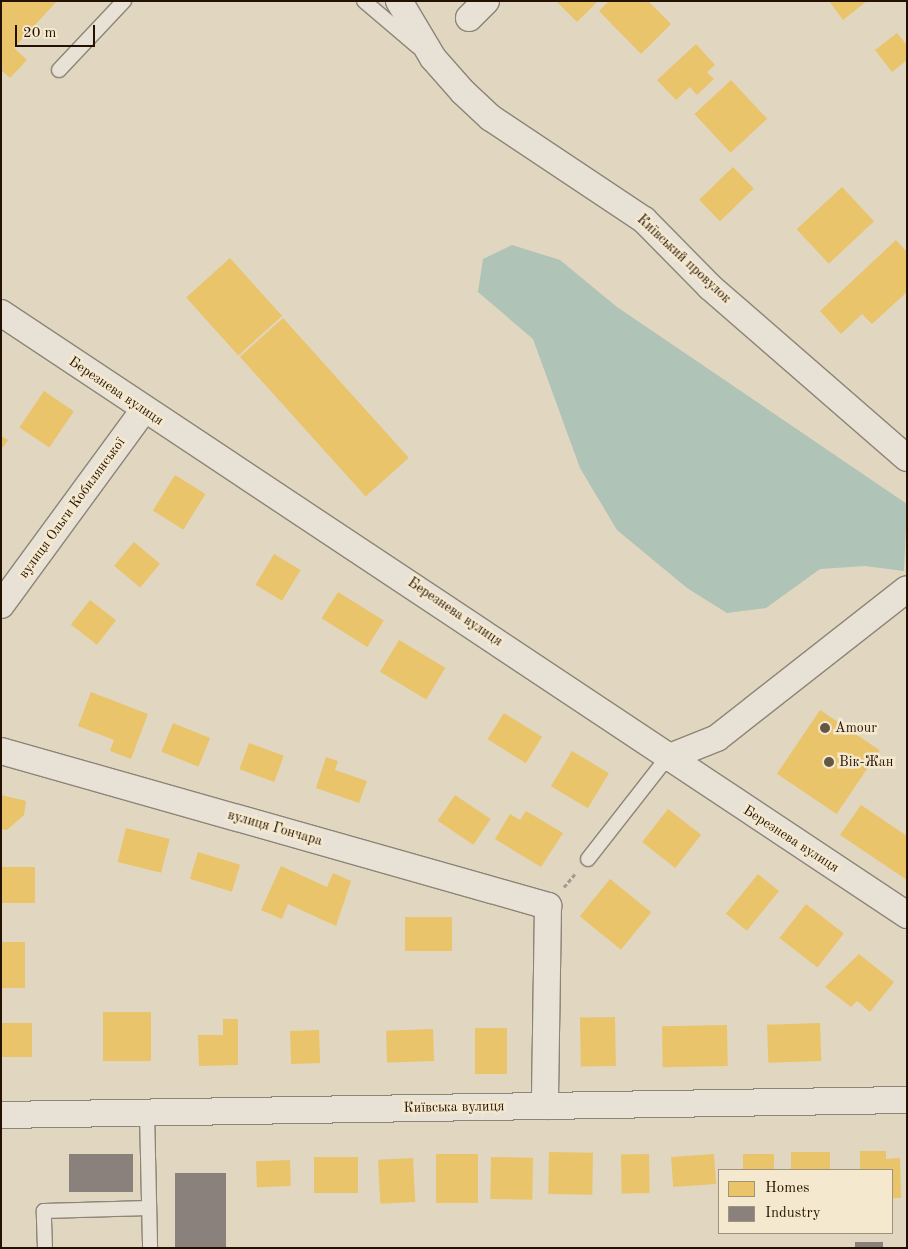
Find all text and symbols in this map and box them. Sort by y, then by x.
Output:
scale bar [18,15,98,47]
text: 20 m [23,26,57,41]
street label: Київський провулок [633,211,735,307]
street label: Березнева вулиця [65,353,167,429]
street label: вулиця Ольги Кобилянської [15,434,129,582]
street label: Березнева вулиця [404,574,506,650]
place label: Amour [835,720,877,736]
marker: Amour [819,722,831,734]
place label: Вік-Жан [839,754,893,770]
marker: Вік-Жан [823,756,835,768]
street label: Березнева вулиця [740,802,842,876]
street label: вулиця Гончара [226,806,324,850]
street label: Київська вулиця [403,1098,505,1116]
legend [718,1169,893,1234]
text: Homes [765,1181,810,1196]
text: Industry [765,1206,821,1221]

